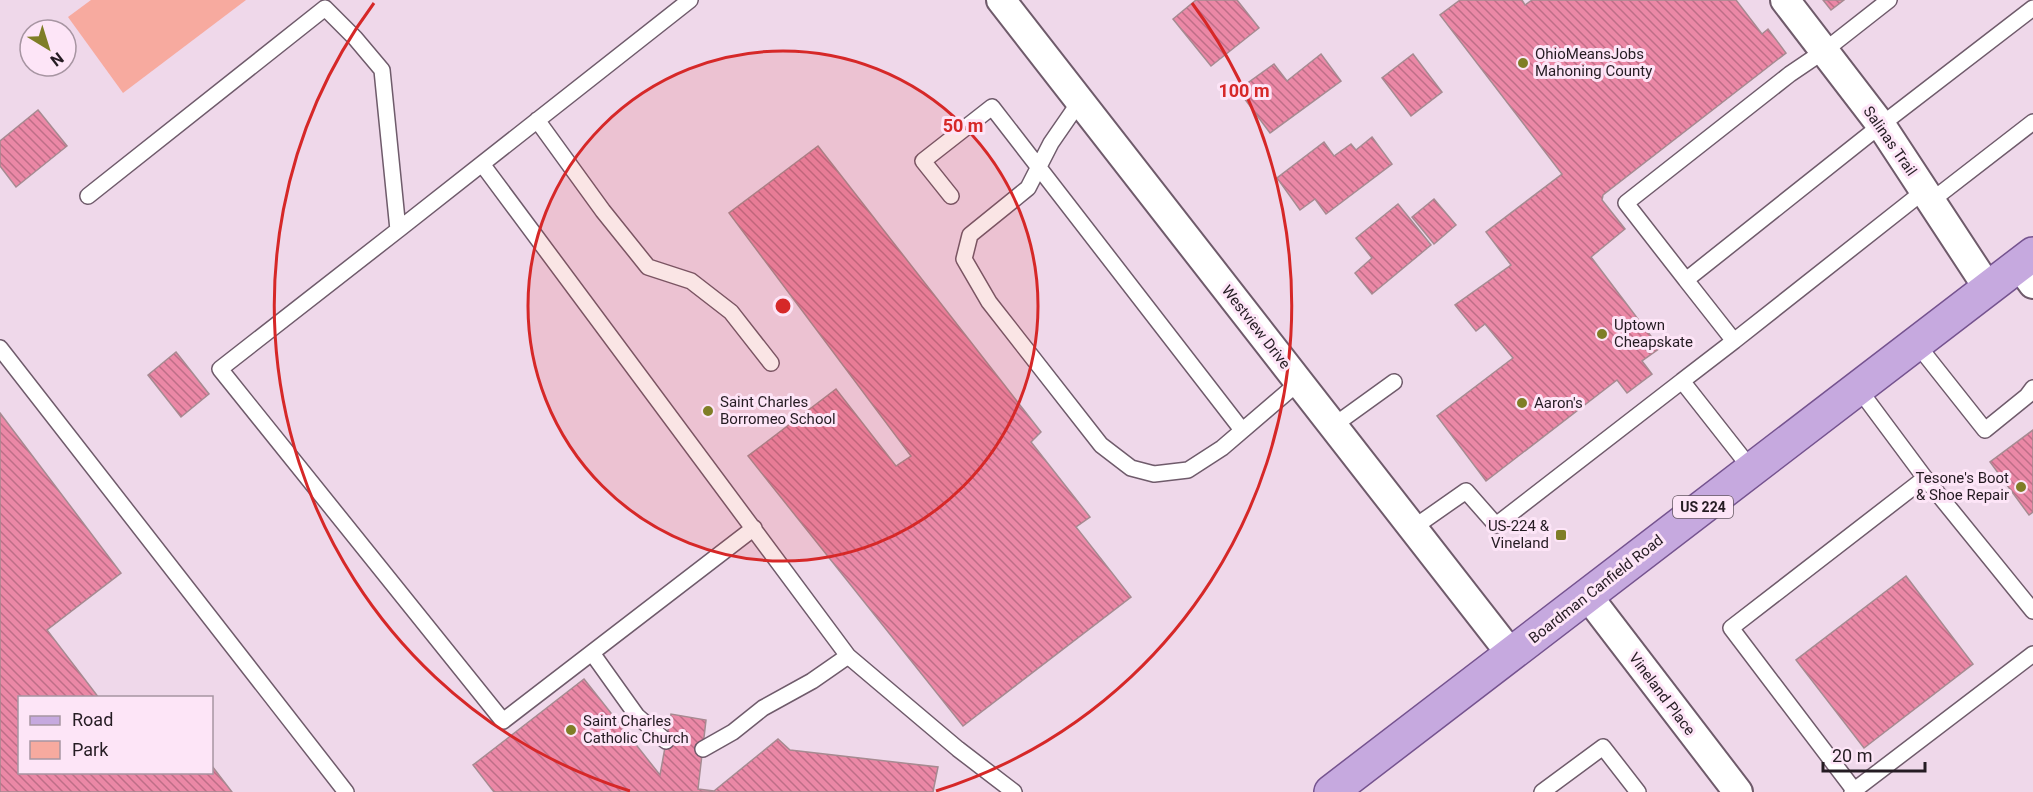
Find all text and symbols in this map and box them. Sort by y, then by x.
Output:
north arrow [18,18,78,78]
place label: OhioMeansJobs Mahoning County [1535,45,1652,80]
text: N [47,48,67,70]
marker: OhioMeansJobs Mahoning County [1516,56,1530,70]
text: 100 m [1218,80,1270,101]
street label: Salinas Trail [1860,103,1920,179]
text: 50 m [943,115,983,136]
street label: Westview Drive [1218,282,1294,372]
centre of rings [773,296,793,316]
place label: Uptown Cheapskate [1614,316,1693,351]
marker: Uptown Cheapskate [1595,327,1609,341]
place label: Saint Charles Borromeo School [720,393,836,428]
place label: Aaron's [1534,394,1583,412]
marker: Aaron's [1515,396,1529,410]
marker: Saint Charles Borromeo School [701,404,715,418]
place label: Tesone's Boot & Shoe Repair [1916,469,2009,504]
marker: Tesone's Boot & Shoe Repair [2014,480,2028,494]
road number: US 224 [1673,496,1733,518]
place label: US-224 & Vineland [1488,517,1550,552]
marker: US-224 & Vineland [1554,528,1568,542]
street label: Boardman Canfield Road [1525,531,1667,647]
street label: Vineland Place [1625,649,1699,739]
legend [18,696,213,774]
text: Road [72,709,113,730]
place label: Saint Charles Catholic Church [583,712,689,747]
marker: Saint Charles Catholic Church [564,723,578,737]
scale bar [1823,735,1925,773]
text: Park [72,739,109,760]
text: 20 m [1832,745,1872,766]

